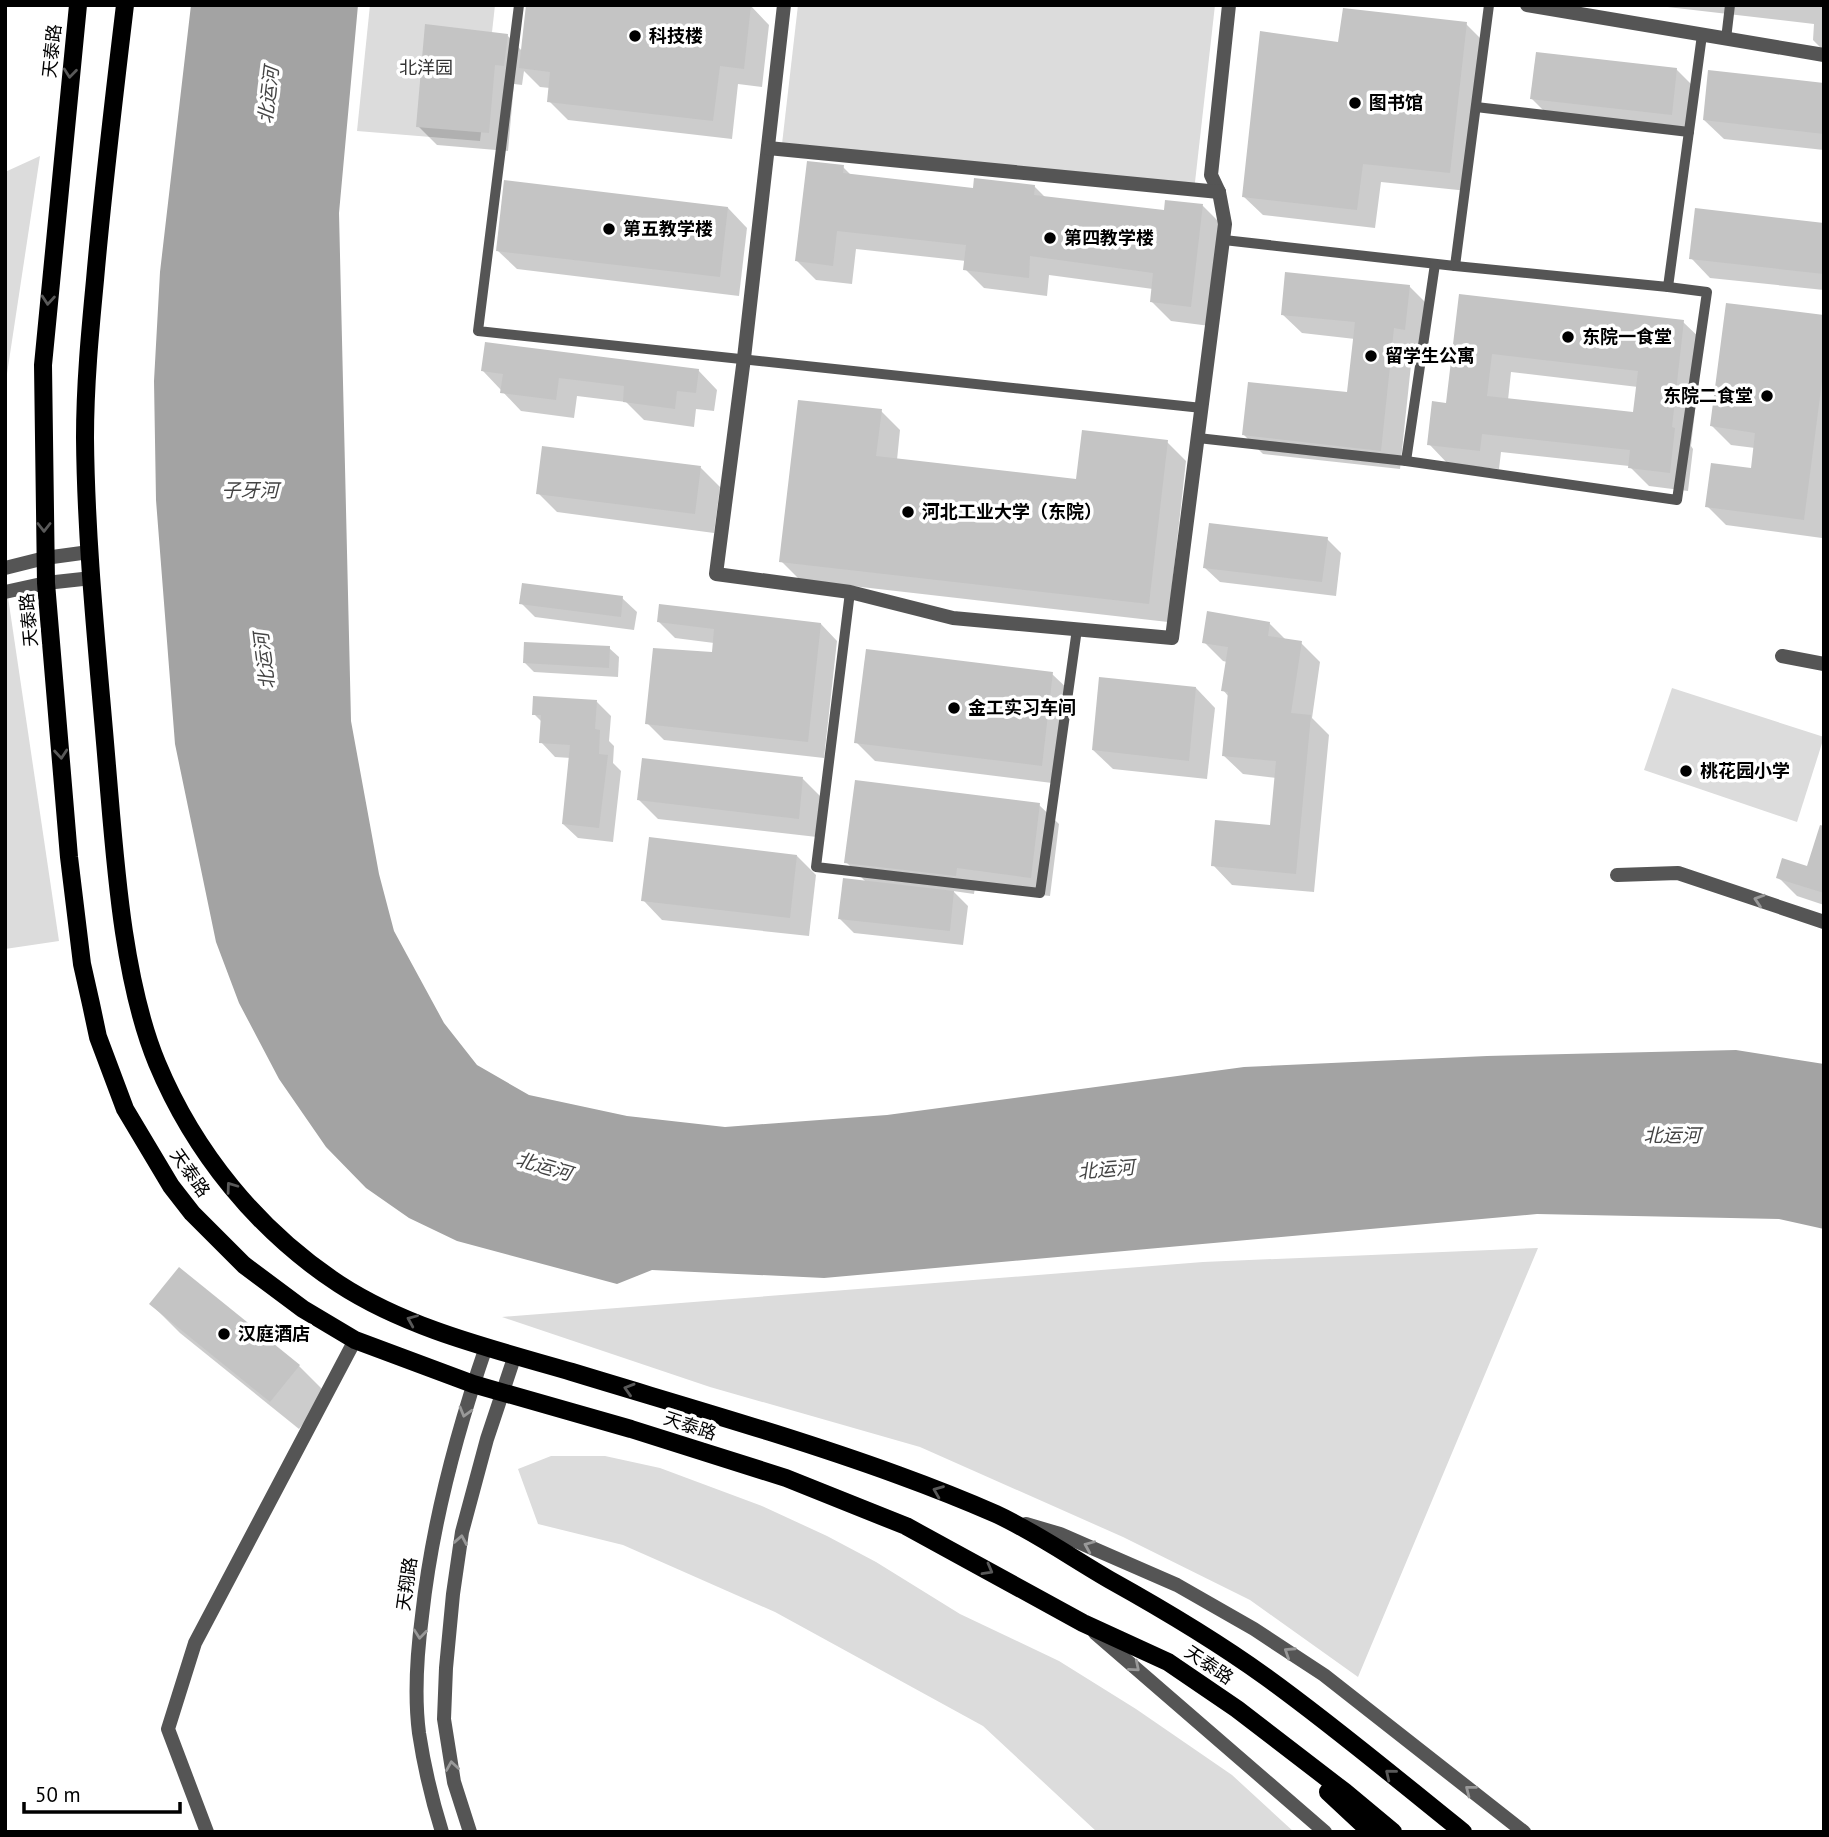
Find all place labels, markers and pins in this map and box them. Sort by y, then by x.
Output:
place label: 科技楼 [649,24,703,47]
marker: 科技楼 [627,28,643,44]
place label: 图书馆 [1369,91,1423,114]
marker: 图书馆 [1347,95,1363,111]
place label: 第五教学楼 [623,217,713,240]
marker: 第五教学楼 [601,221,617,237]
place label: 第四教学楼 [1064,226,1154,249]
marker: 第四教学楼 [1042,230,1058,246]
place label: 东院一食堂 [1582,325,1672,348]
marker: 东院一食堂 [1560,329,1576,345]
place label: 留学生公寓 [1385,344,1475,367]
marker: 留学生公寓 [1363,348,1379,364]
place label: 东院二食堂 [1663,384,1753,407]
marker: 东院二食堂 [1759,388,1775,404]
place label: 河北工业大学（东院） [922,500,1102,523]
marker: 河北工业大学（东院） [900,504,916,520]
place label: 金工实习车间 [968,696,1076,719]
marker: 金工实习车间 [946,700,962,716]
place label: 桃花园小学 [1700,759,1790,782]
marker: 桃花园小学 [1678,763,1694,779]
place label: 汉庭酒店 [238,1322,310,1345]
marker: 汉庭酒店 [216,1326,232,1342]

